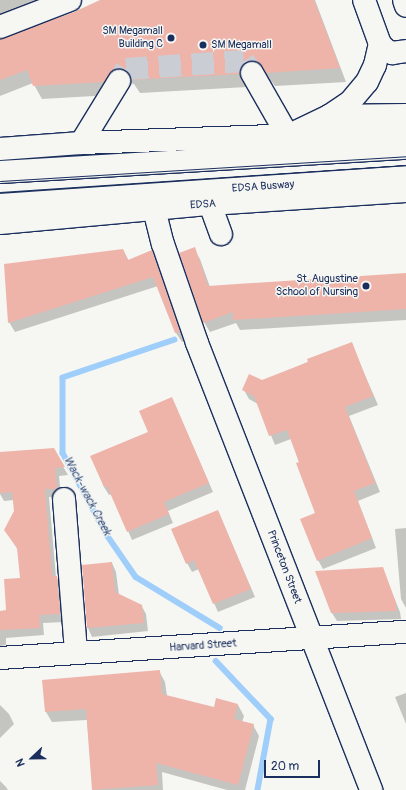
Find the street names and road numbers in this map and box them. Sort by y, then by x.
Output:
street label: EDSA Busway [231,178,295,196]
street label: EDSA [189,198,217,212]
street label: Princeton Street [264,528,304,606]
street label: Harvard Street [169,637,237,655]

